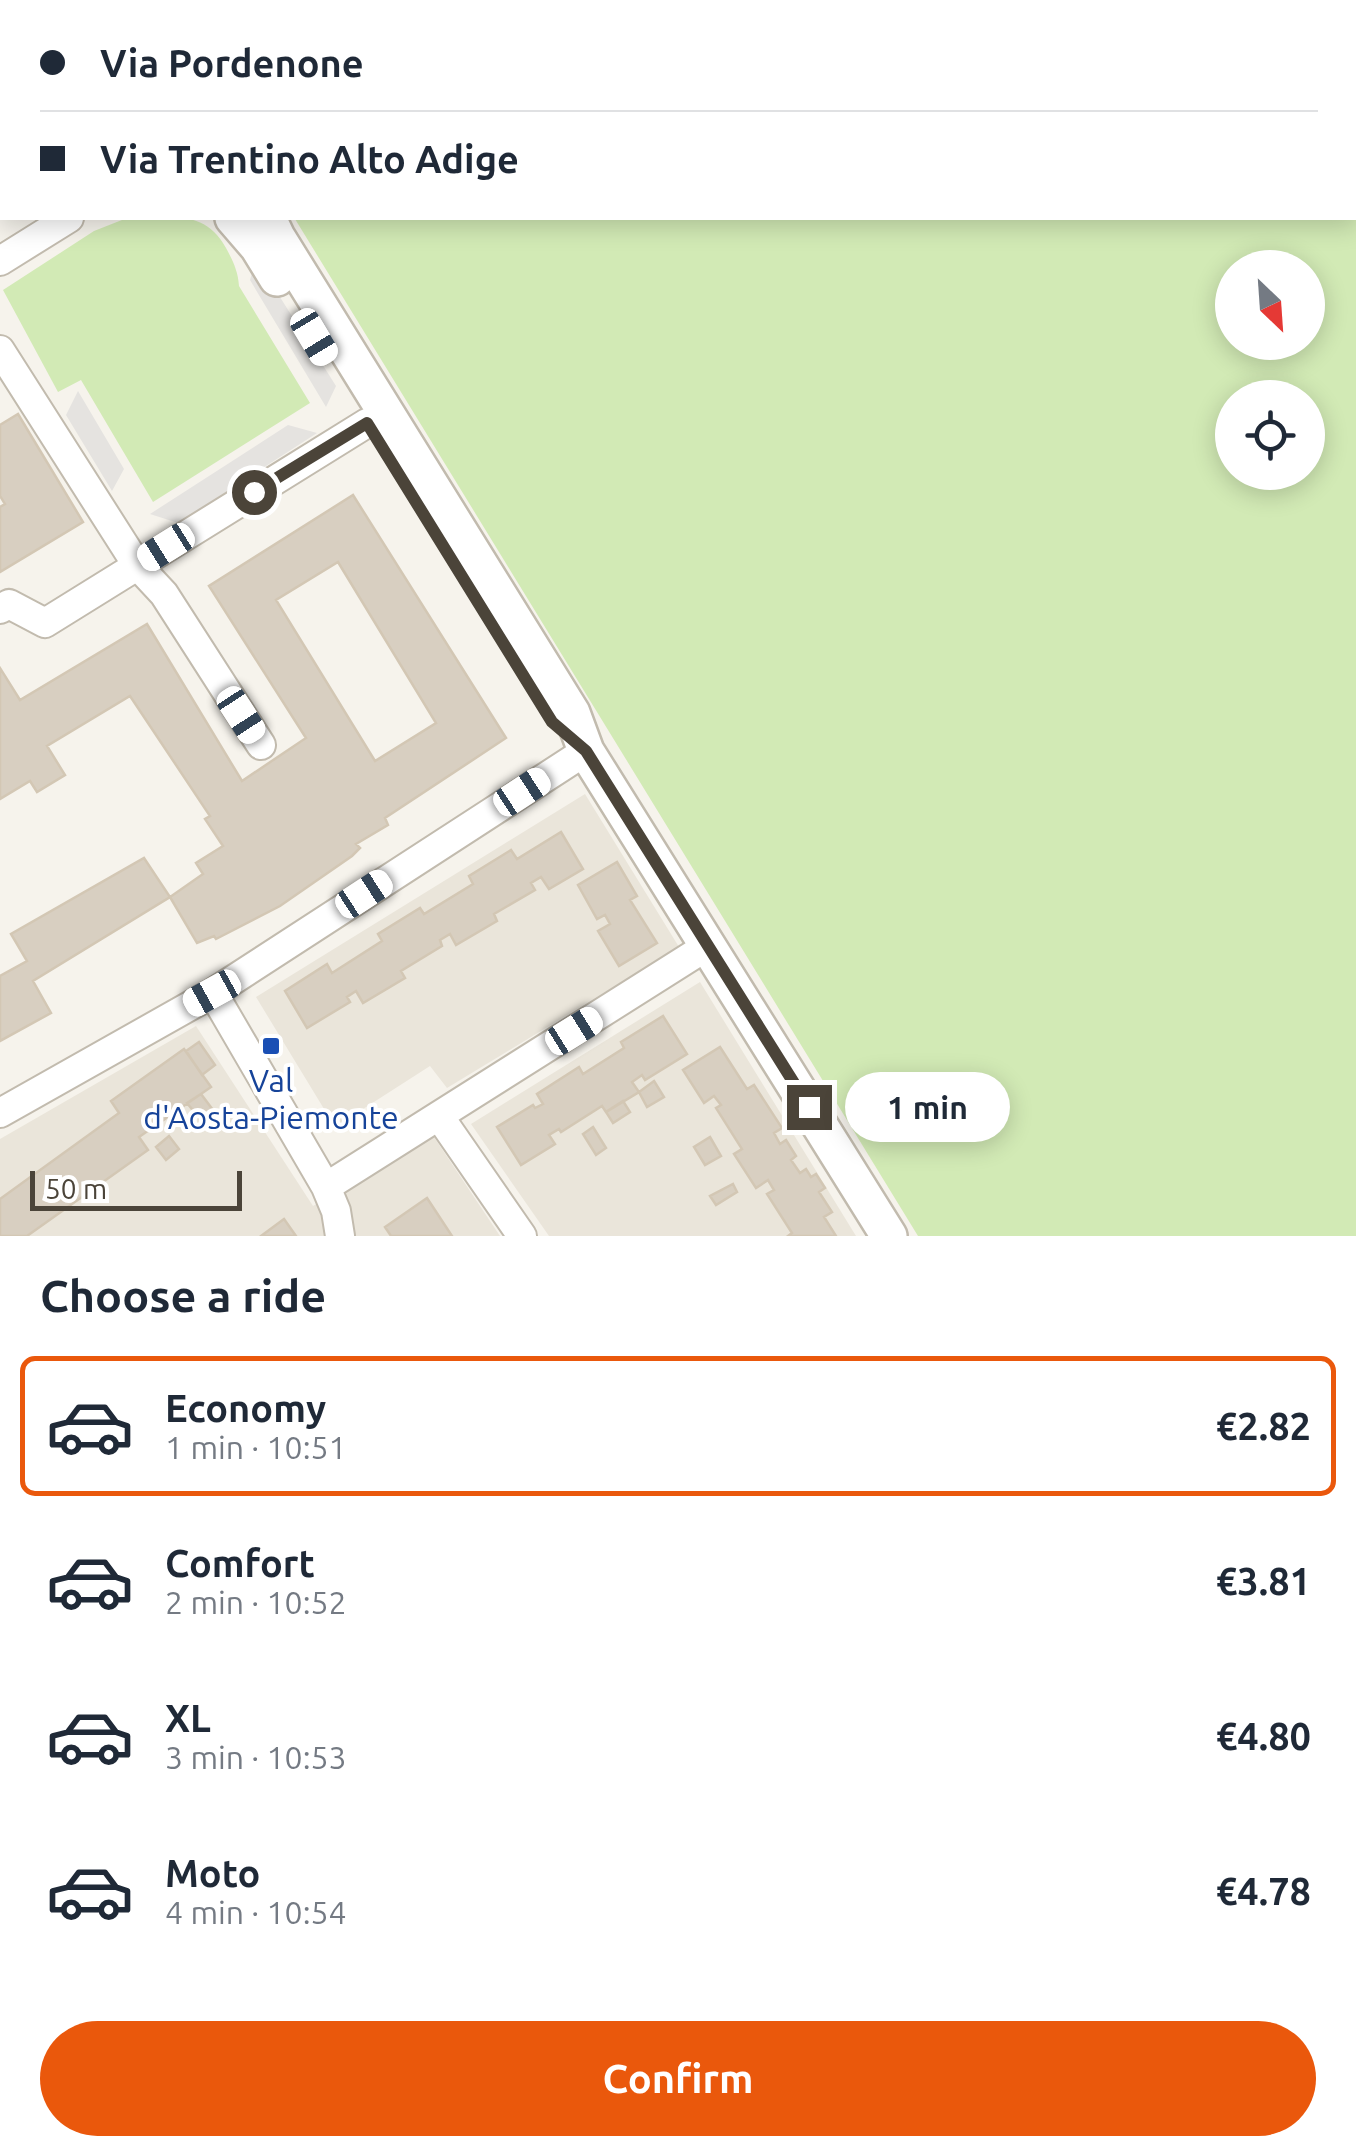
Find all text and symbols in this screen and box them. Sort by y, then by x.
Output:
text: Via Pordenone [100,42,364,84]
text: Via Trentino Alto Adige [100,138,519,180]
north arrow [1215,250,1325,360]
map controls [1215,250,1325,490]
car [286,304,342,370]
button: locate [1215,380,1325,490]
route start [232,470,277,515]
car [133,518,199,576]
car [212,682,270,748]
car [489,763,555,821]
car [331,865,397,923]
car [178,965,246,1021]
car [541,1002,607,1060]
marker: Val d'Aosta-Piemonte [260,1035,282,1057]
place label: Val d'Aosta-Piemonte [143,1062,399,1135]
callout: 1 min [844,1072,1009,1142]
route end [787,1085,832,1130]
text: 1 min [887,1089,968,1125]
scale bar [30,1166,242,1210]
text: 50 m [45,1173,107,1204]
text: Choose a ride [40,1270,326,1321]
icon: car [45,1381,135,1471]
text: Economy [165,1387,326,1429]
text: €2.82 [1216,1405,1311,1447]
text: 1 min · 10:51 [165,1429,347,1465]
icon: car [45,1536,135,1626]
text: Comfort [165,1542,315,1584]
text: €3.81 [1216,1560,1311,1602]
text: 2 min · 10:52 [165,1584,347,1620]
icon: car [45,1691,135,1781]
text: XL [165,1697,211,1739]
text: €4.80 [1216,1715,1311,1757]
text: 3 min · 10:53 [165,1739,347,1775]
icon: car [45,1846,135,1936]
text: Moto [165,1852,260,1894]
text: €4.78 [1216,1870,1311,1912]
text: 4 min · 10:54 [165,1894,347,1930]
button: Confirm [40,2021,1316,2136]

